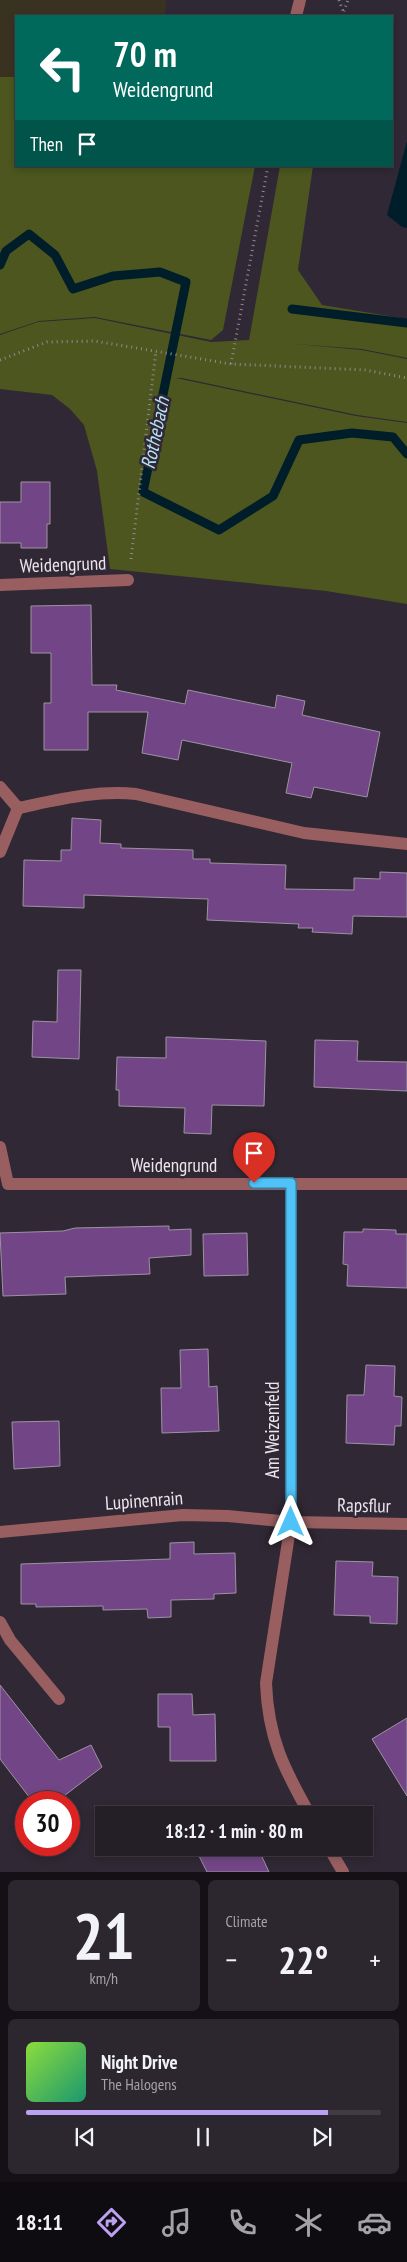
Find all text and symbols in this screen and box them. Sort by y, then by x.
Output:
text: 70 m [113,31,177,77]
icon: left [30,35,95,100]
text: Weidengrund [113,75,213,103]
icon: arrive [73,130,101,158]
text: Then [30,132,63,156]
water label: Rothebach [135,394,176,471]
street label: Weidengrund [19,550,107,578]
pin [233,1132,275,1183]
icon: arrive [240,1139,268,1167]
street label: Weidengrund [131,1153,217,1177]
street label: Am Weizenfeld [260,1381,284,1479]
street label: Lupinenrain [104,1485,184,1515]
street label: Rapsflur [337,1493,392,1517]
position arrow [264,1495,316,1547]
speed limit sign: 30 [15,1791,80,1856]
text: 18:12 · 1 min · 80 m [165,1819,303,1843]
text: 21 [73,1893,135,1977]
text: Climate [226,1911,268,1931]
text: 22° [278,1935,328,1984]
text: − [226,1941,237,1978]
text: + [369,1941,381,1978]
text: km/h [90,1968,118,1988]
text: Night Drive [101,2050,178,2074]
text: The Halogens [101,2074,177,2094]
icon: previous [71,2123,99,2151]
icon: pause [189,2123,217,2151]
icon: next [308,2123,336,2151]
icon: directions [94,2205,129,2240]
icon: music [159,2205,194,2240]
icon: phone [225,2205,260,2240]
icon: climate [291,2205,326,2240]
icon: car [357,2205,392,2240]
text: 18:11 [15,2208,63,2236]

